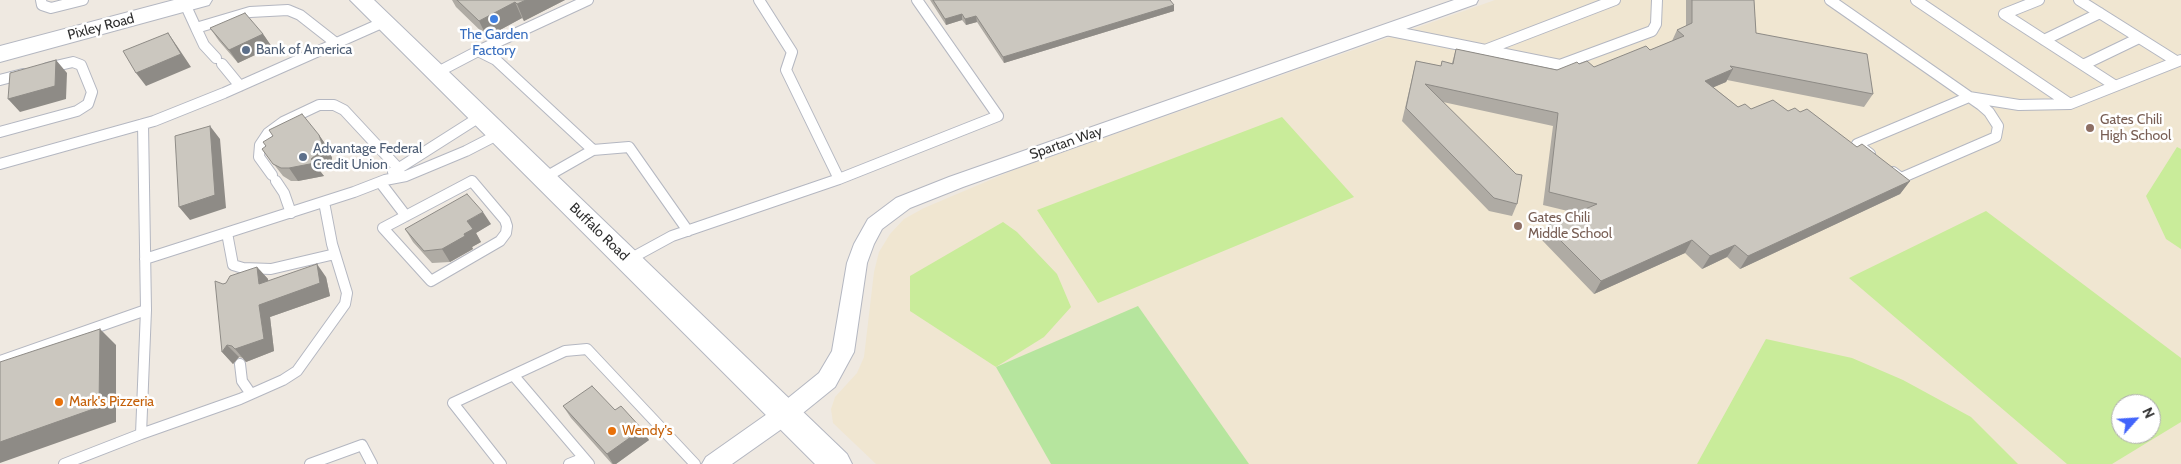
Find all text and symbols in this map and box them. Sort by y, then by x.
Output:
street label: Pixley Road [66,10,136,44]
marker: The Garden Factory [488,13,500,25]
place label: The Garden Factory [460,27,528,59]
place label: Bank of America [256,42,352,58]
marker: Bank of America [240,44,252,56]
place label: Gates Chili High School [2100,112,2171,144]
marker: Gates Chili High School [2084,122,2096,134]
street label: Spartan Way [1028,123,1104,163]
place label: Advantage Federal Credit Union [313,141,422,174]
marker: Advantage Federal Credit Union [297,151,309,163]
street label: Buffalo Road [566,200,632,264]
place label: Gates Chili Middle School [1528,210,1612,242]
marker: Gates Chili Middle School [1512,220,1524,232]
place label: Mark's Pizzeria [69,394,154,410]
north arrow [2111,394,2161,444]
marker: Mark's Pizzeria [53,396,65,408]
text: N [2138,404,2159,421]
place label: Wendy's [622,423,673,439]
marker: Wendy's [606,425,618,437]

